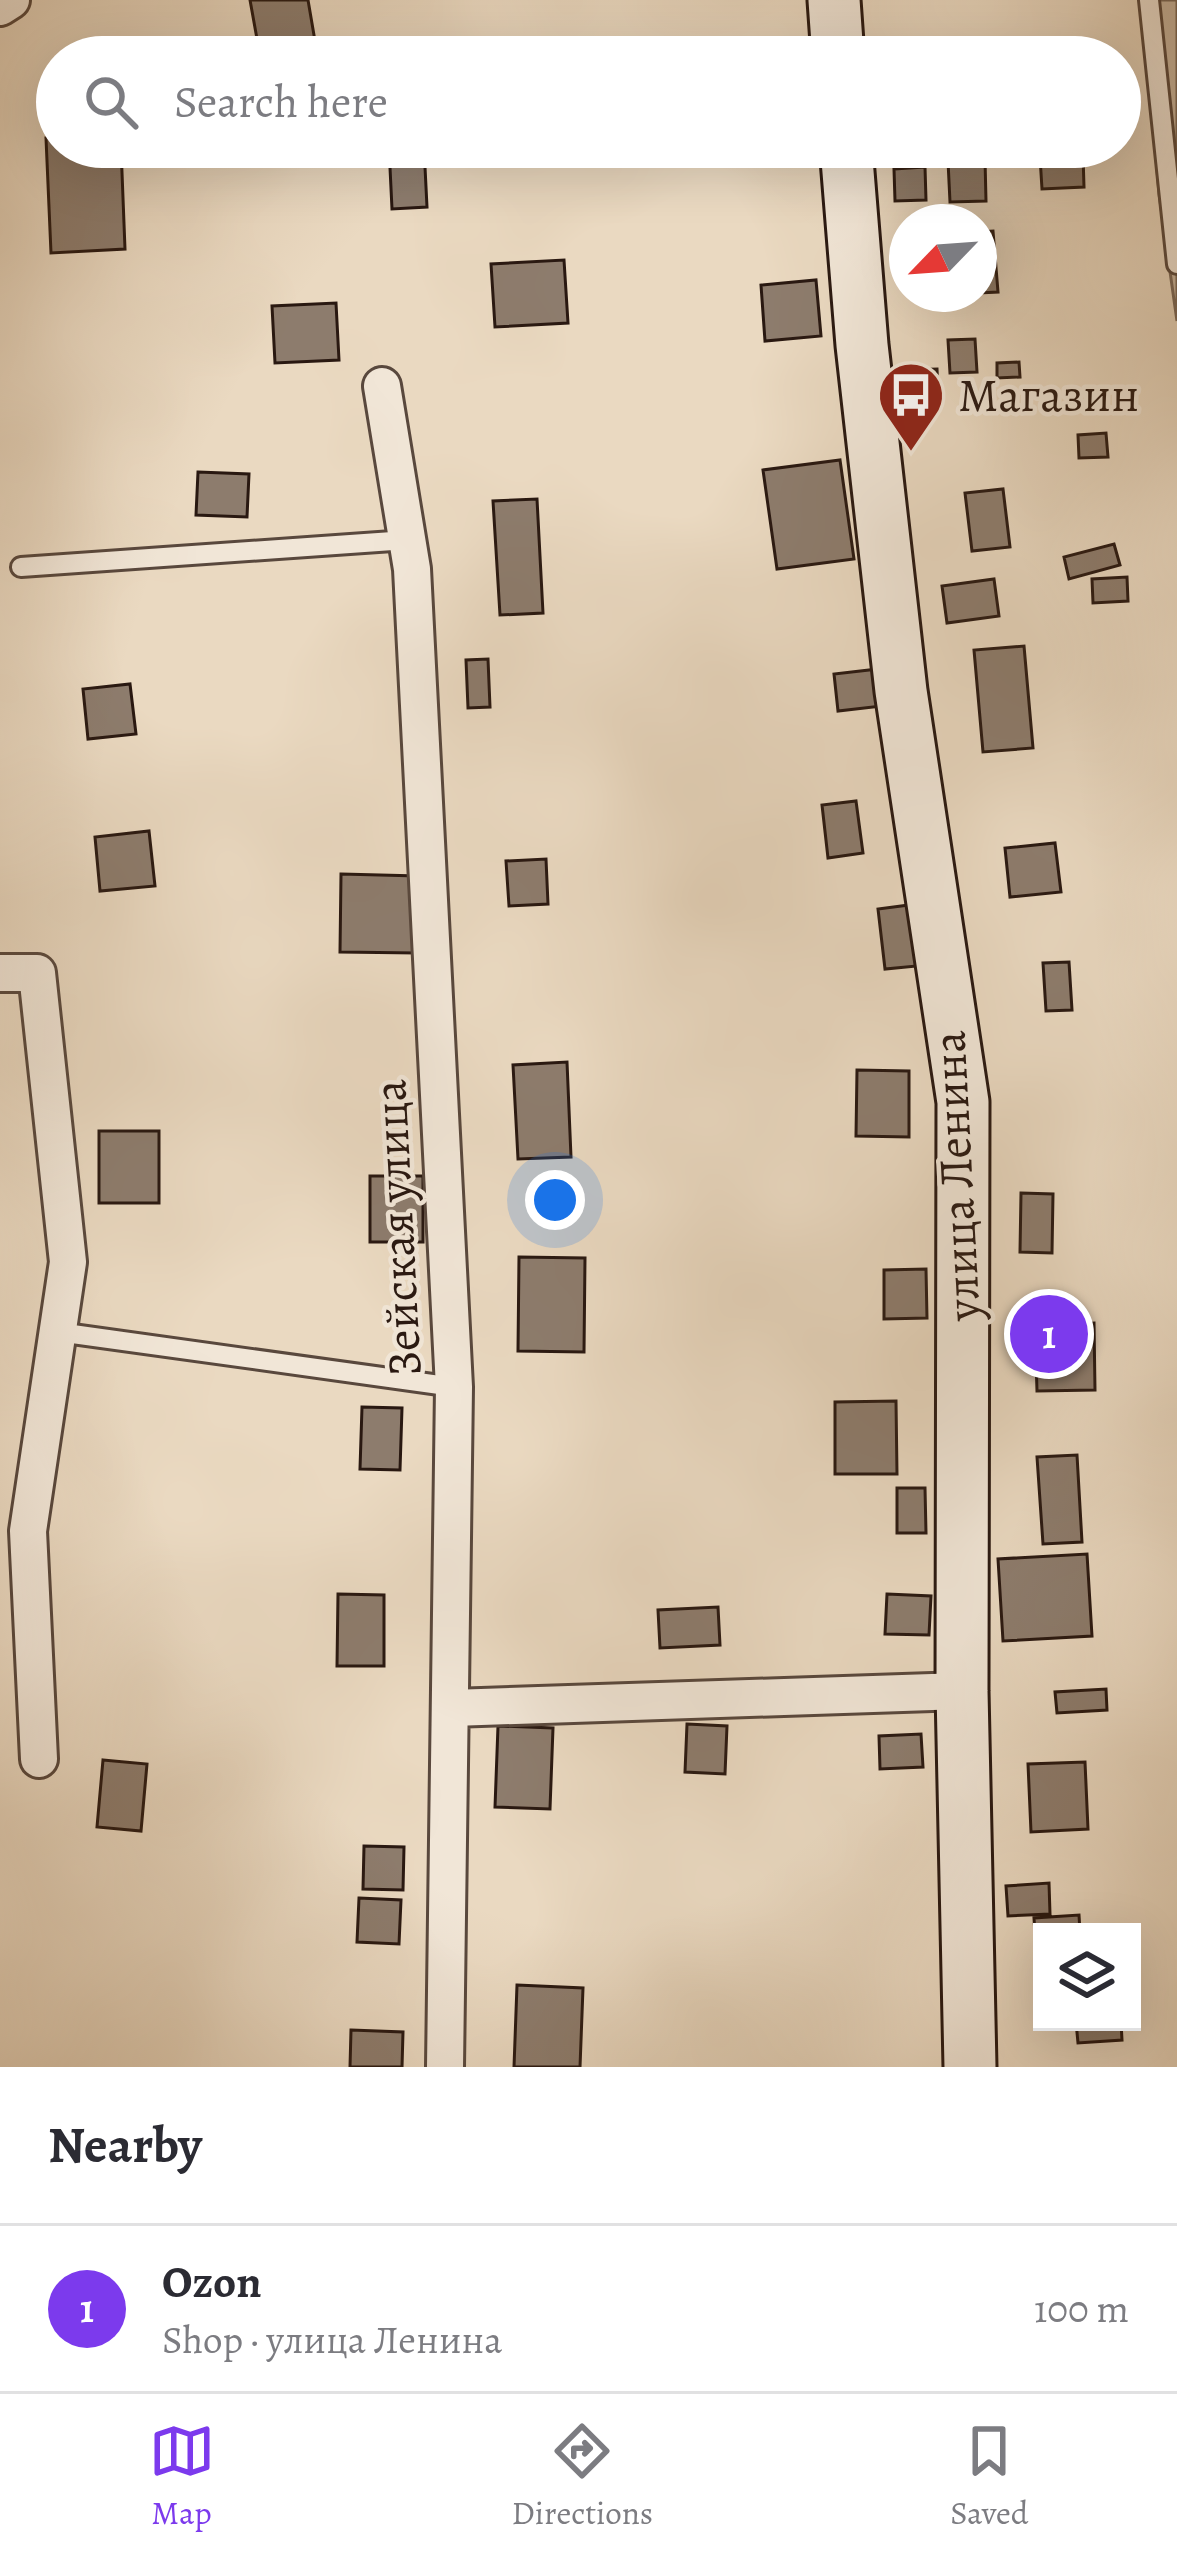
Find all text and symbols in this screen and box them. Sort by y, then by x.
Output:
search box [36,36,1141,168]
icon: search [78,69,144,135]
text: Search here [174,71,388,133]
north arrow [889,204,997,312]
bus stop icon: Магазин [876,360,946,454]
place label: Магазин [958,362,1139,428]
street label: улица Ленина [915,1029,997,1324]
street label: Зейская улица [356,1078,438,1378]
your location [525,1170,585,1230]
pin: 1 [1010,1289,1088,1379]
map controls [1033,1923,1141,2031]
button: layers [1033,1923,1141,2031]
text: Nearby [48,2110,202,2180]
text: Ozon [162,2251,262,2313]
text: 1 [80,2282,94,2335]
text: 100 m [1034,2282,1129,2335]
text: Shop · улица Ленина [162,2313,502,2366]
tab: Map [149,2418,215,2535]
tab: Directions [512,2418,653,2535]
tab: Saved [950,2418,1028,2535]

